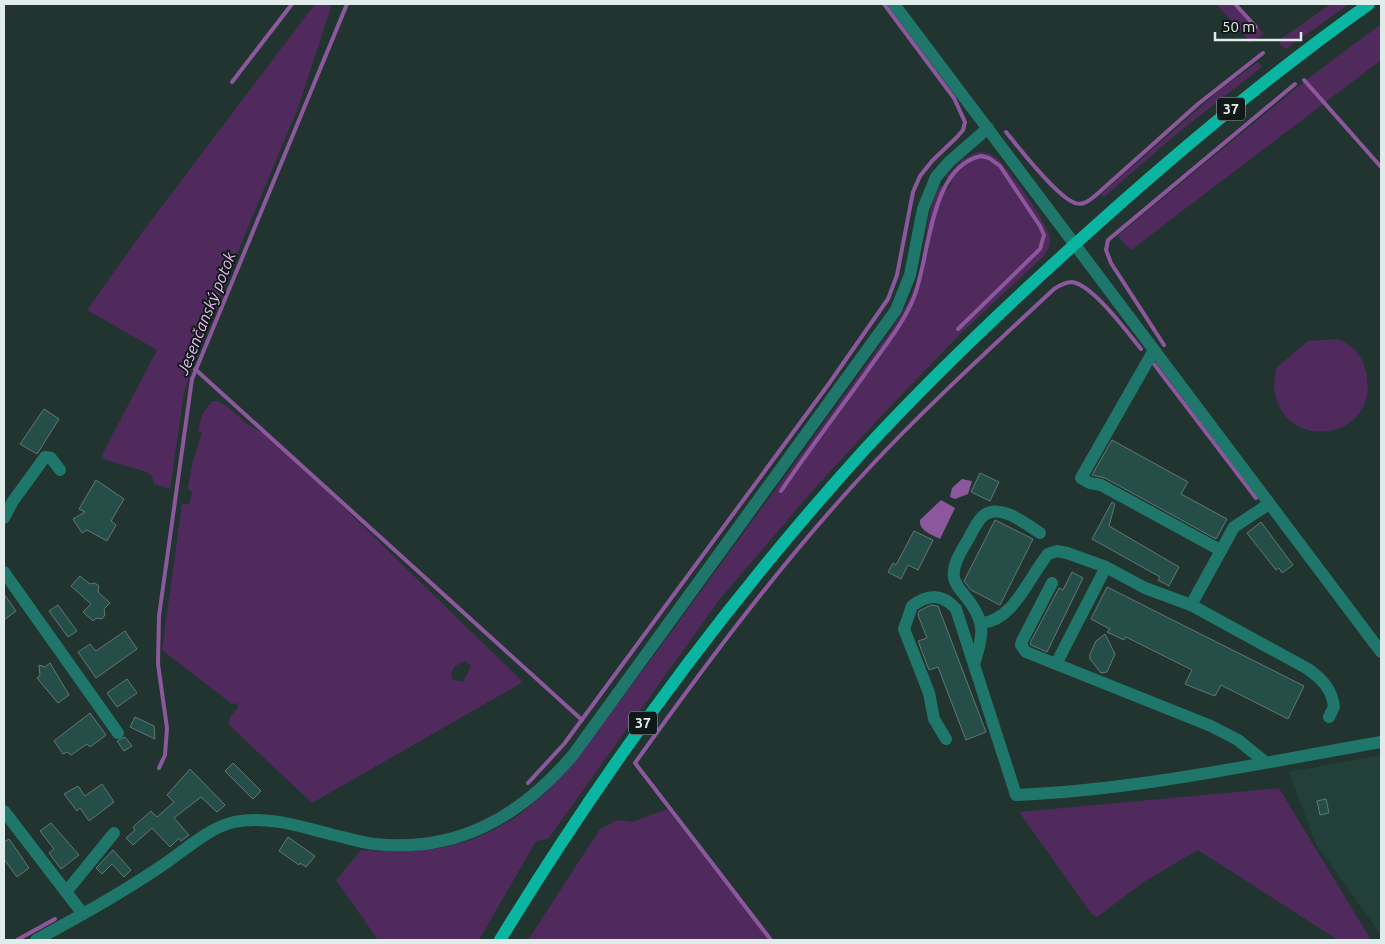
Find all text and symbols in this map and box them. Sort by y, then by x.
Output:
scale bar [1215,10,1301,42]
text: 50 m [1222,18,1255,35]
road number: 37 [1217,98,1245,120]
water label: Jesenčanský potok [173,248,239,378]
road number: 37 [629,711,657,734]

